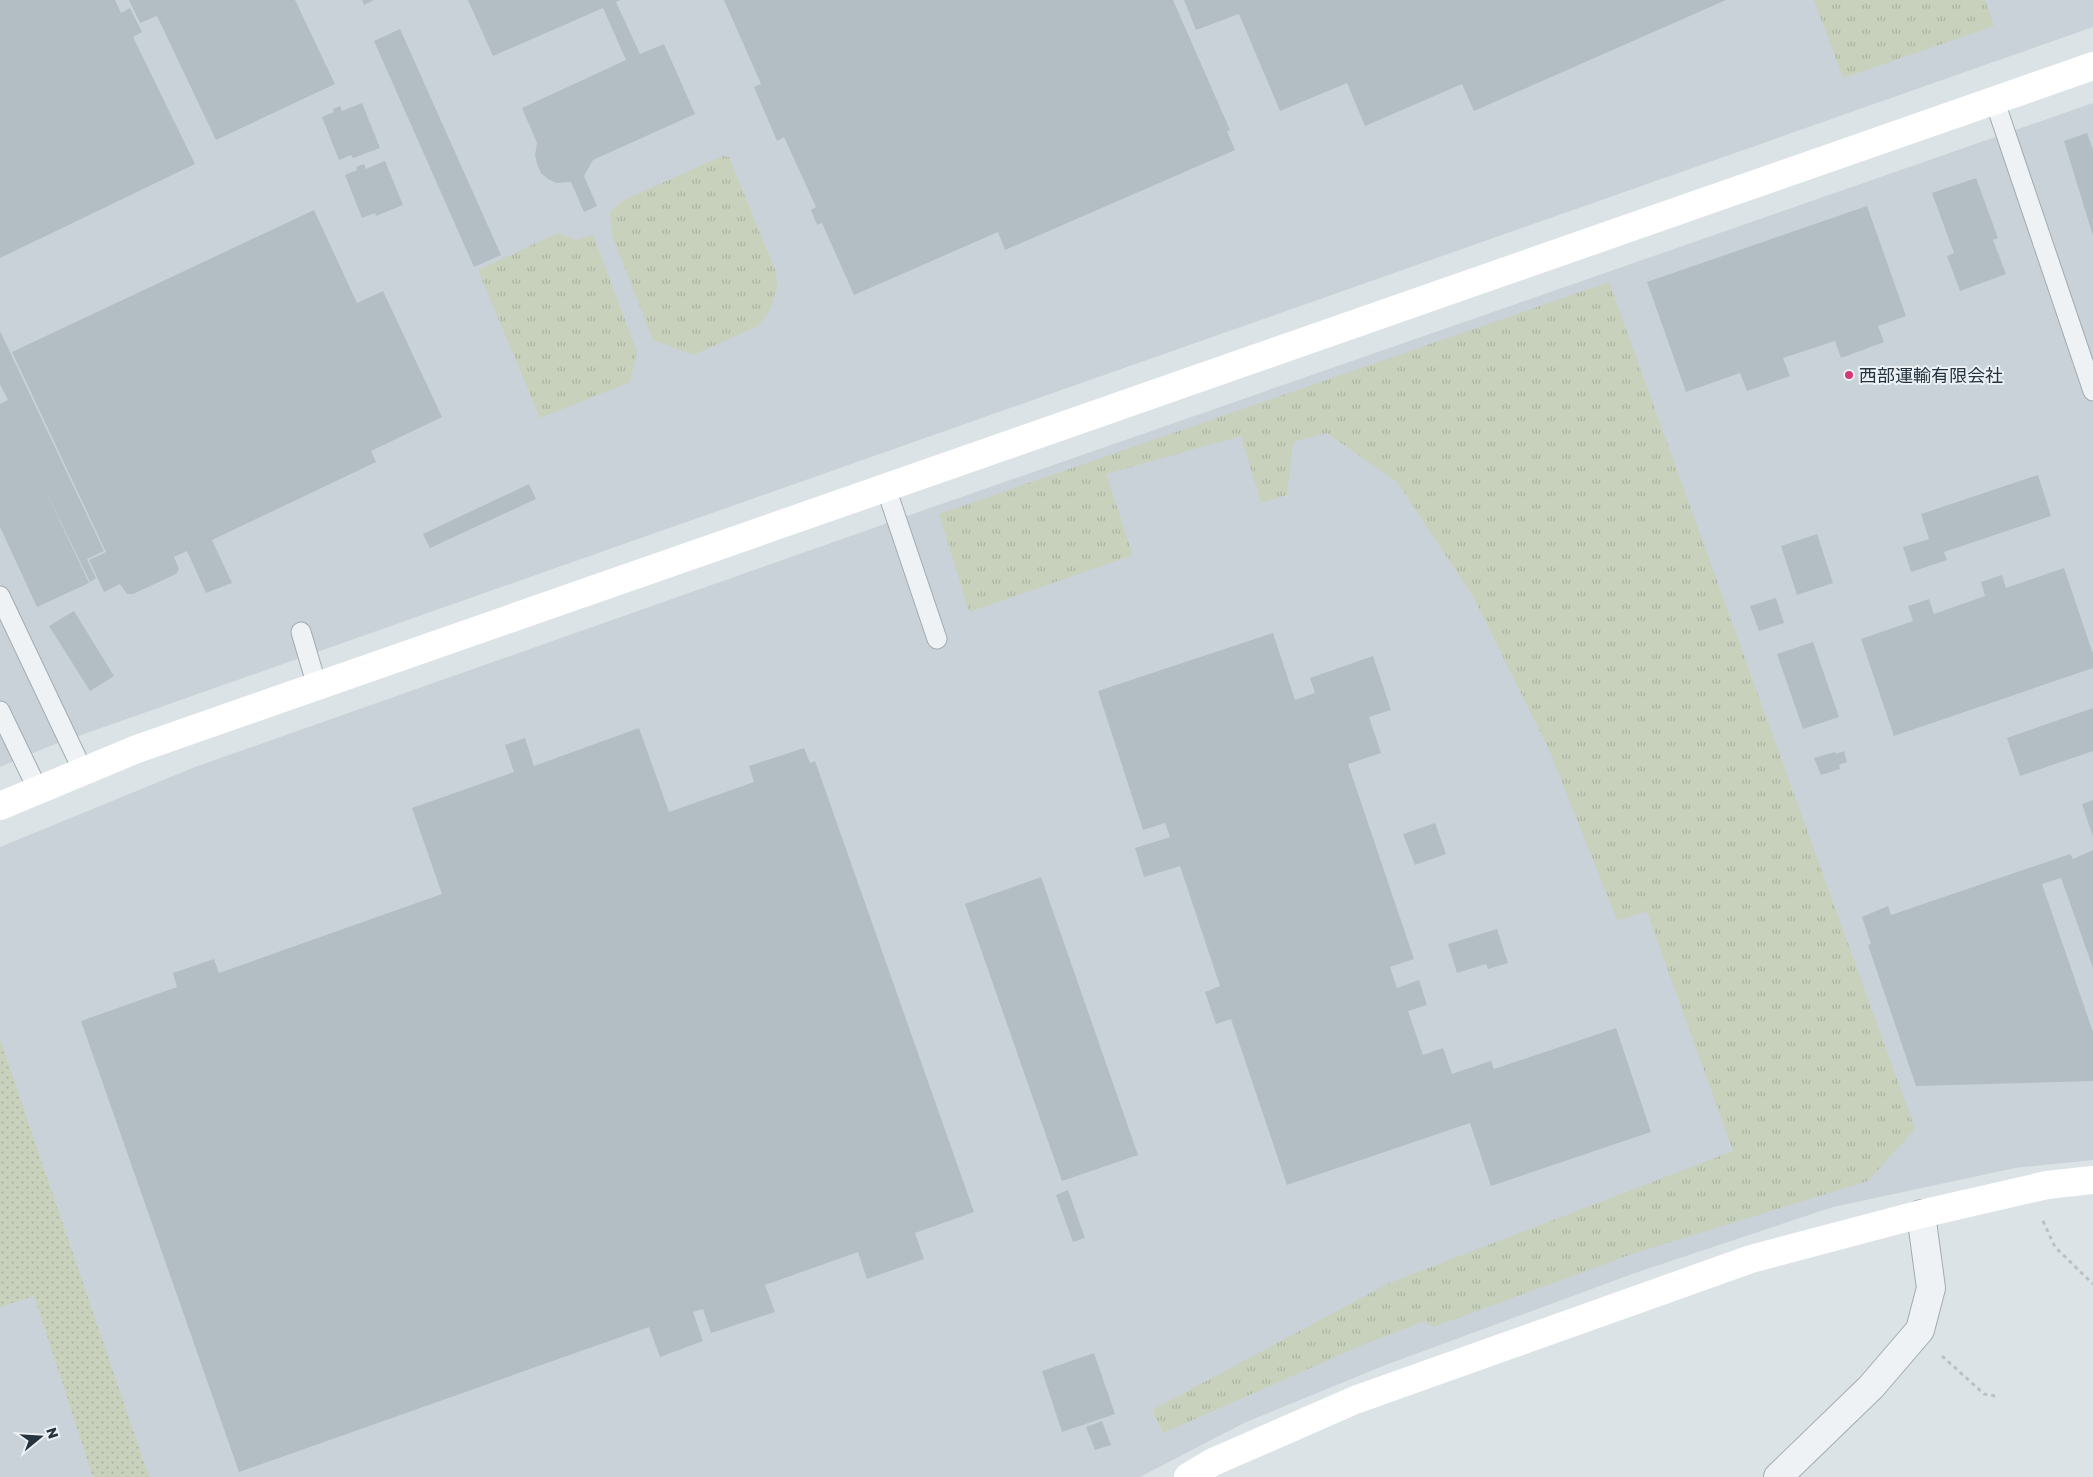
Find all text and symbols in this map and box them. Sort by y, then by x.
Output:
place label: 西部運輸有限会社 [1859,364,2003,386]
marker: 西部運輸有限会社 [1843,369,1855,381]
north arrow [15,1412,65,1462]
text: N [43,1425,63,1441]

